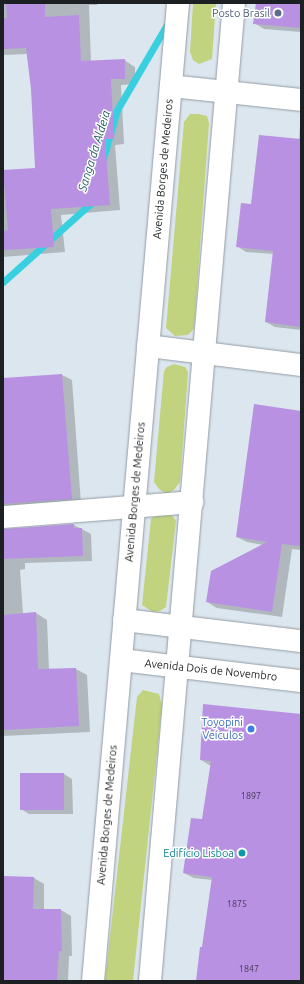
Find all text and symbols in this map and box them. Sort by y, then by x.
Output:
place label: Posto Brasil [212,6,270,20]
marker: Posto Brasil [273,8,283,18]
street label: Avenida Borges de Medeiros [150,98,176,240]
water label: Sanga da Aldeia [75,109,113,193]
street label: Avenida Borges de Medeiros [122,421,148,563]
street label: Avenida Dois de Novembro [144,656,278,684]
place label: Toyopini Veículos [201,716,243,742]
marker: Toyopini Veículos [246,724,256,734]
street label: Avenida Borges de Medeiros [94,744,120,886]
house number: 1897 [241,791,261,801]
place label: Edifício Lisboa [163,846,234,860]
marker: Edifício Lisboa [237,848,247,858]
house number: 1875 [227,899,247,909]
house number: 1847 [239,964,259,974]

